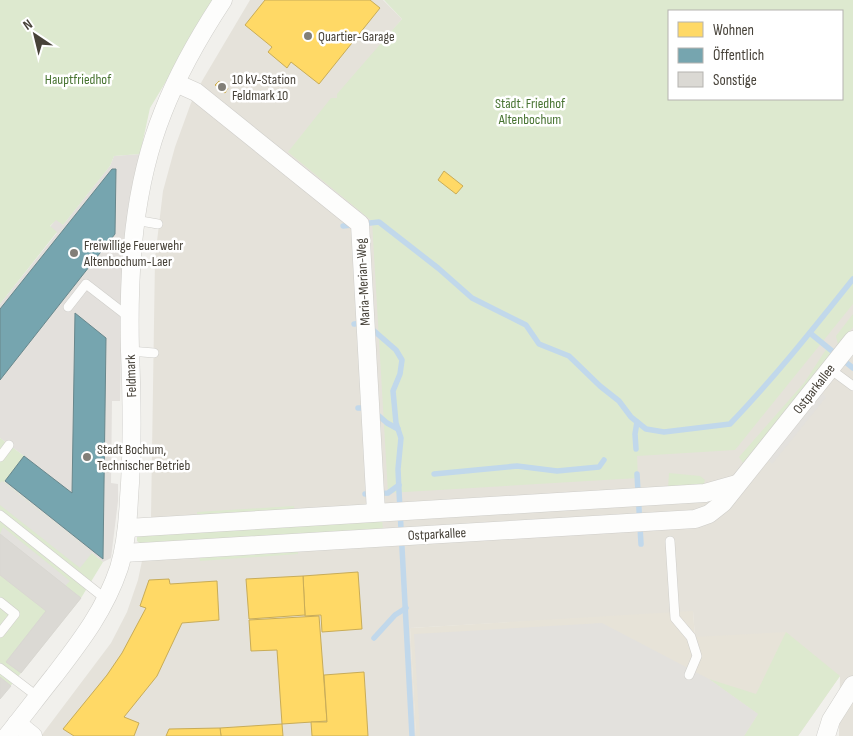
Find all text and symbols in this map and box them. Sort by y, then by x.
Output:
north arrow [10,10,60,60]
legend [668,10,843,100]
text: N [20,16,36,34]
text: Wohnen [713,21,754,40]
place label: Quartier-Garage [318,28,395,45]
marker: Quartier-Garage [302,30,314,42]
text: Öffentlich [713,46,764,65]
park label: Hauptfriedhof [45,71,112,88]
place label: 10 kV-Station Feldmark 10 [232,71,296,104]
text: Sonstige [713,71,757,90]
marker: 10 kV-Station Feldmark 10 [216,81,228,93]
park label: Städt. Friedhof Altenbochum [495,95,566,128]
place label: Freiwillige Feuerwehr Altenbochum-Laer [83,237,183,270]
street label: Maria-Merian-Weg [352,237,374,326]
marker: Freiwillige Feuerwehr Altenbochum-Laer [68,247,80,259]
street label: Feldmark [122,354,140,398]
street label: Ostparkallee [789,361,839,417]
place label: Stadt Bochum, Technischer Betrieb [97,441,190,474]
marker: Stadt Bochum, Technischer Betrieb [81,451,93,463]
street label: Ostparkallee [407,524,467,544]

